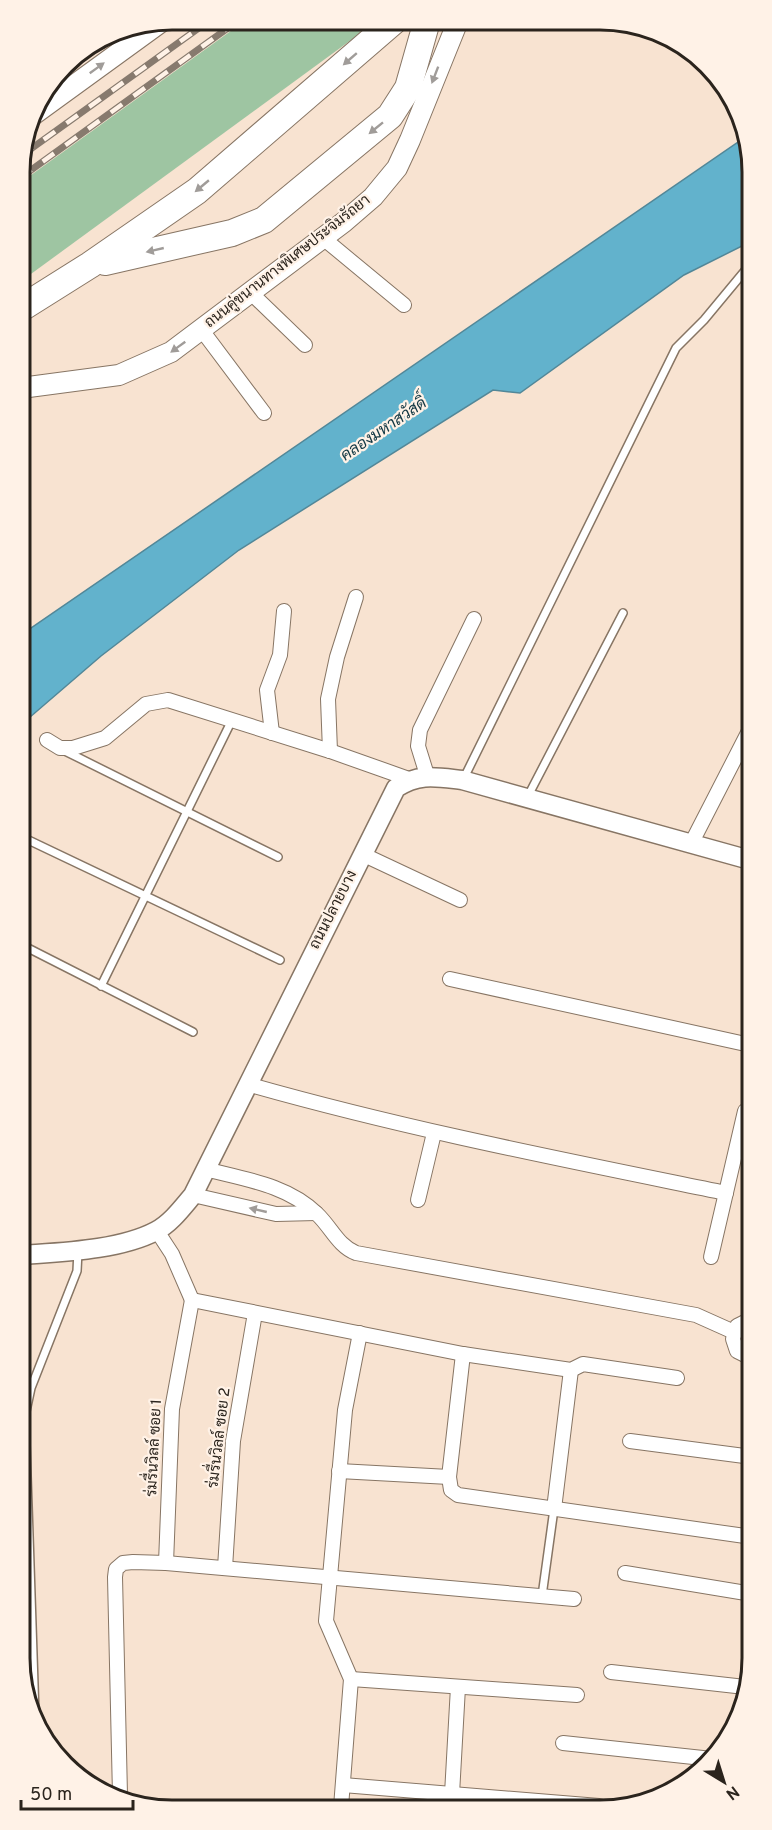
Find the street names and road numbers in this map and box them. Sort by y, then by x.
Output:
street label: ถนนคู่ขนานทางพิเศษประจิมรัถยา [200,190,375,333]
street label: ถนนปลายบาง [306,867,362,953]
street label: ร่มรื่นวิลล์ ซอย 2 [197,1386,236,1489]
street label: ร่มรื่นวิลล์ ซอย 1 [136,1398,167,1497]

